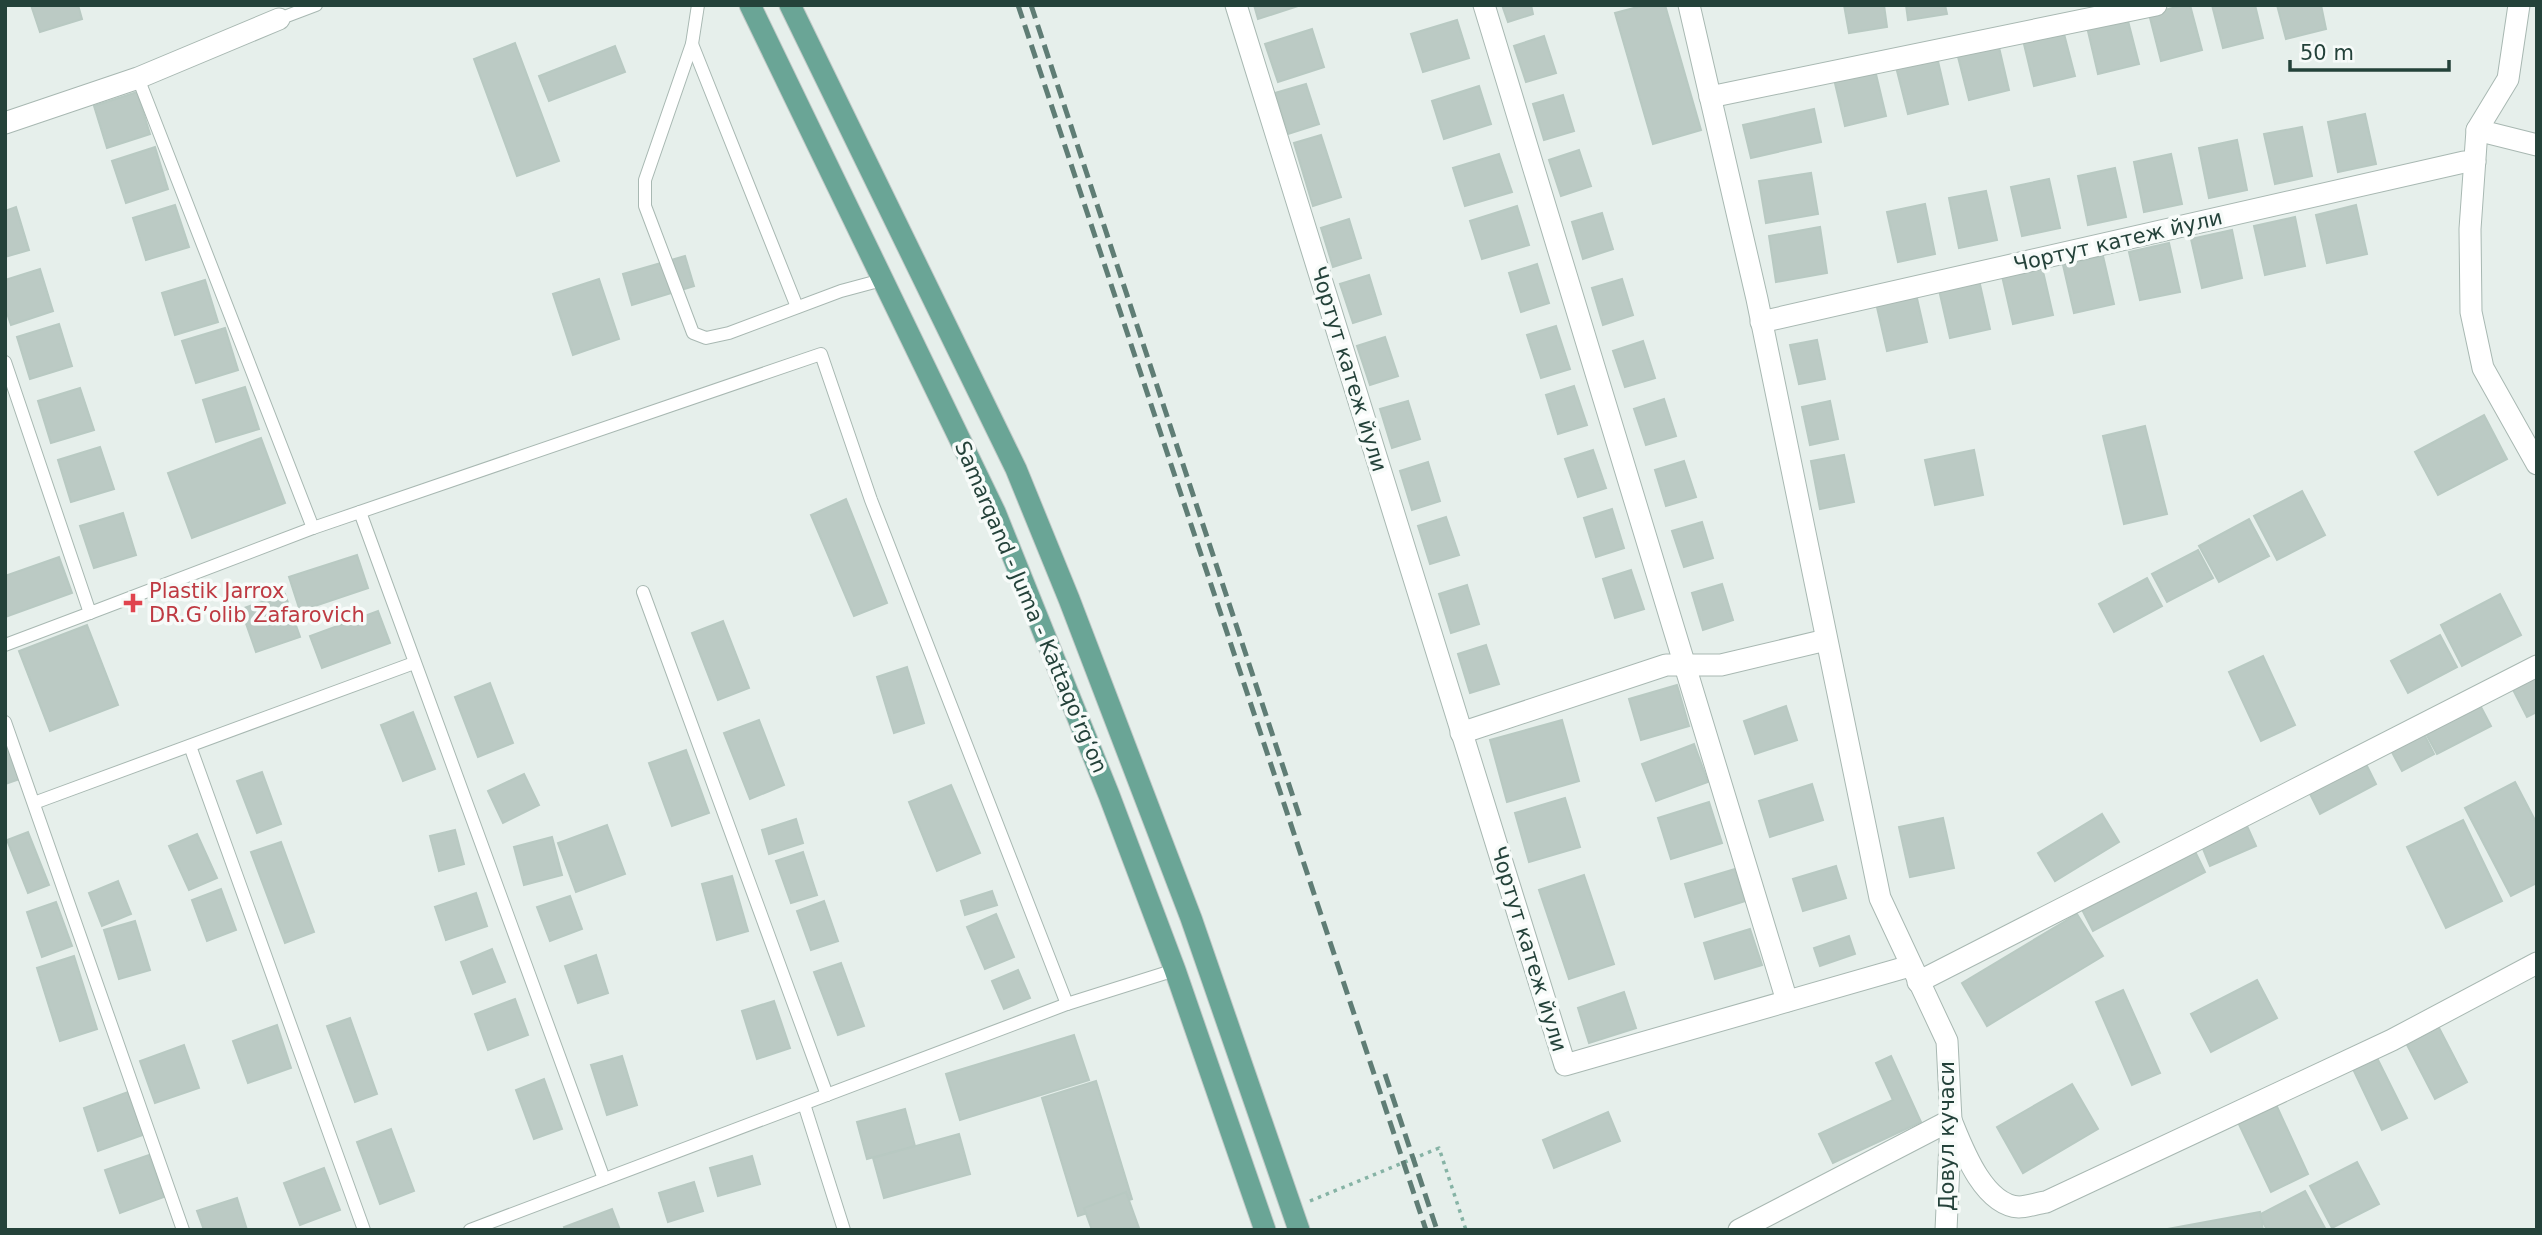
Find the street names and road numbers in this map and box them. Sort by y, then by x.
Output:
street label: Чортут катеж йули [2011,205,2225,277]
street label: Чортут катеж йули [1306,263,1392,475]
street label: Samarqand - Juma - Kattaqo‘rg‘on [950,437,1112,777]
street label: Чортут катеж йули [1486,843,1572,1055]
street label: Довул кучаси [1935,1061,1959,1211]

